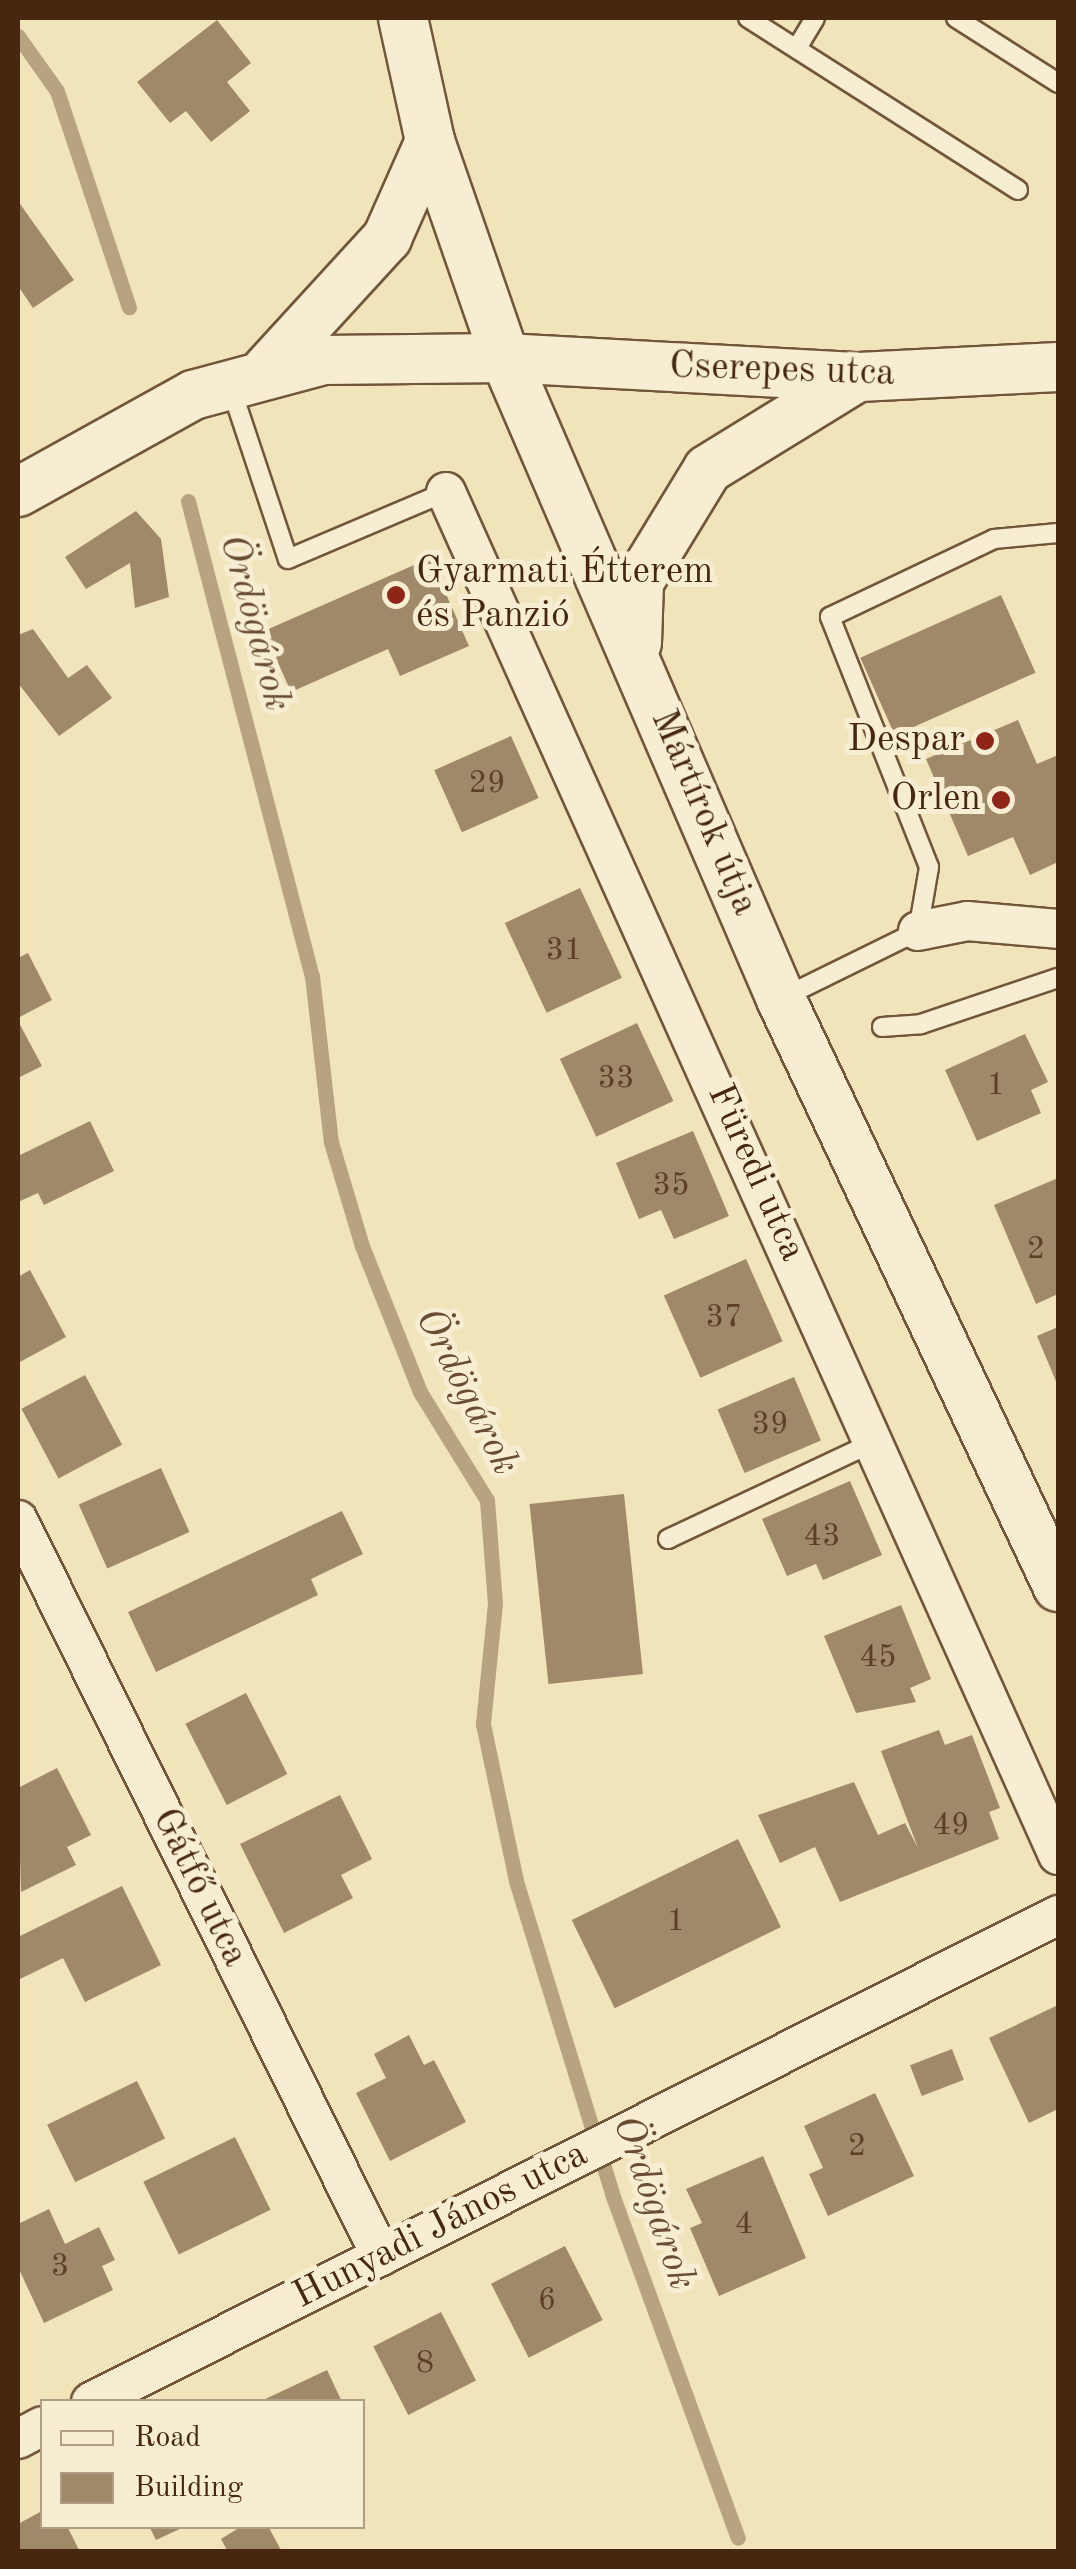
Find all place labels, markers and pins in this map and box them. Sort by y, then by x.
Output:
place label: Gyarmati Étterem és Panzió [416,550,713,640]
marker: Gyarmati Étterem és Panzió [385,584,407,606]
place label: Despar [847,718,965,764]
marker: Despar [974,730,996,752]
place label: Orlen [891,777,981,823]
marker: Orlen [990,789,1012,811]

